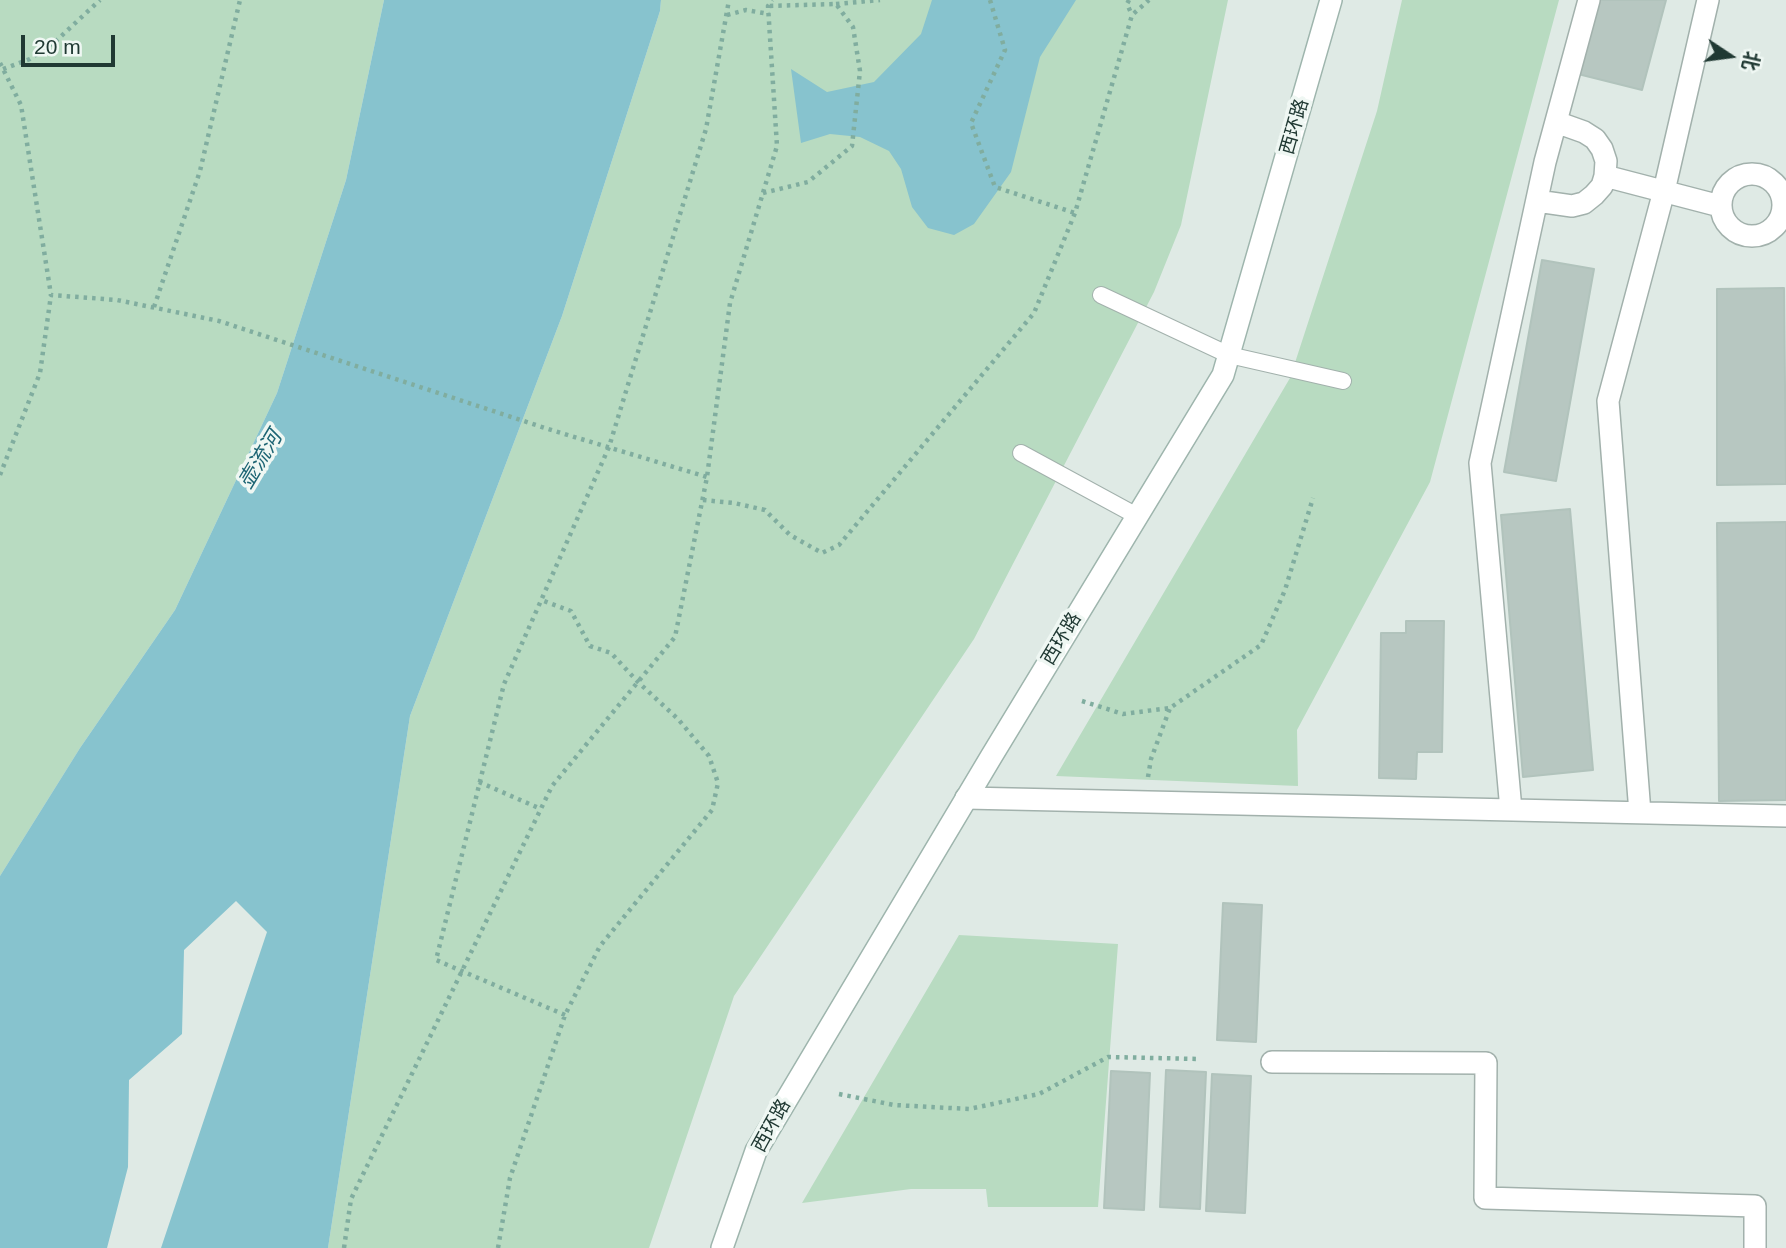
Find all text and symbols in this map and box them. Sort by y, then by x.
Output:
scale bar [24,21,119,65]
north arrow [1695,21,1765,91]
text: 20 m [34,35,81,58]
text: 北 [1739,49,1763,72]
street label: 西环路 [1276,96,1314,158]
water label: 壶流河 [234,427,288,493]
street label: 西环路 [1038,609,1086,669]
street label: 西环路 [748,1096,796,1156]

